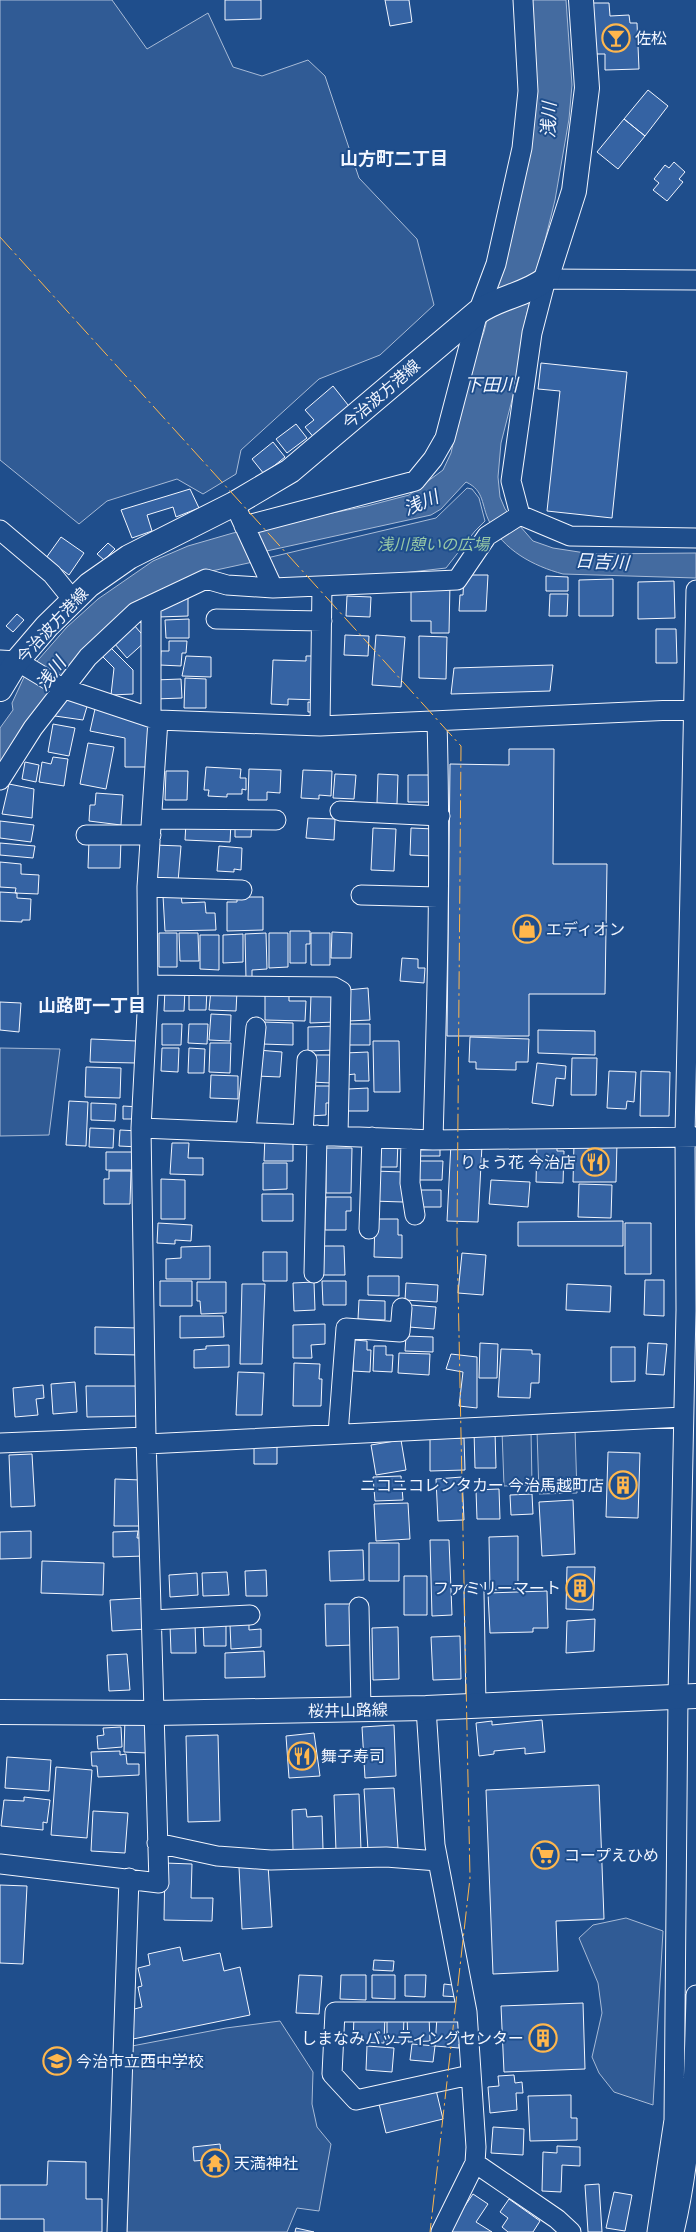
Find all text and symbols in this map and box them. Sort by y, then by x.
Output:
bar icon: 佐松 [601,23,631,53]
place label: 佐松 [635,27,667,49]
water label: 浅川 [535,100,561,138]
district label: 山方町二丁目 [340,146,448,170]
street label: 今治波方港線 [338,354,424,434]
water label: 下田川 [464,372,520,396]
water label: 浅川 [399,483,444,520]
park label: 浅川憩いの広場 [377,533,491,555]
water label: 日吉川 [574,548,632,575]
street label: 今治波方港線 [11,582,93,668]
water label: 浅川 [30,650,72,695]
shop icon: エディオン [512,914,542,944]
place label: エディオン [546,918,625,940]
district label: 山路町一丁目 [38,993,146,1017]
restaurant icon: りょう花 今治店 [580,1147,610,1177]
place label: りょう花 今治店 [460,1151,576,1173]
building icon: ニコニコレンタカー 今治馬越町店 [608,1470,638,1500]
place label: ニコニコレンタカー 今治馬越町店 [360,1474,604,1496]
building icon: ファミリーマート [565,1573,595,1603]
place label: ファミリーマート [433,1577,561,1599]
street label: 桜井山路線 [308,1698,388,1722]
restaurant icon: 舞子寿司 [287,1741,317,1771]
place label: 舞子寿司 [321,1745,385,1767]
supermarket icon: コープえひめ [530,1840,560,1870]
place label: コープえひめ [564,1844,659,1866]
building icon: しまなみバッティングセンター [528,2023,558,2053]
place label: しまなみバッティングセンター [301,2027,524,2049]
school or university icon: 今治市立西中学校 [42,2046,72,2076]
place label: 今治市立西中学校 [76,2050,204,2072]
temple icon: 天満神社 [200,2148,230,2178]
place label: 天満神社 [234,2152,298,2174]

